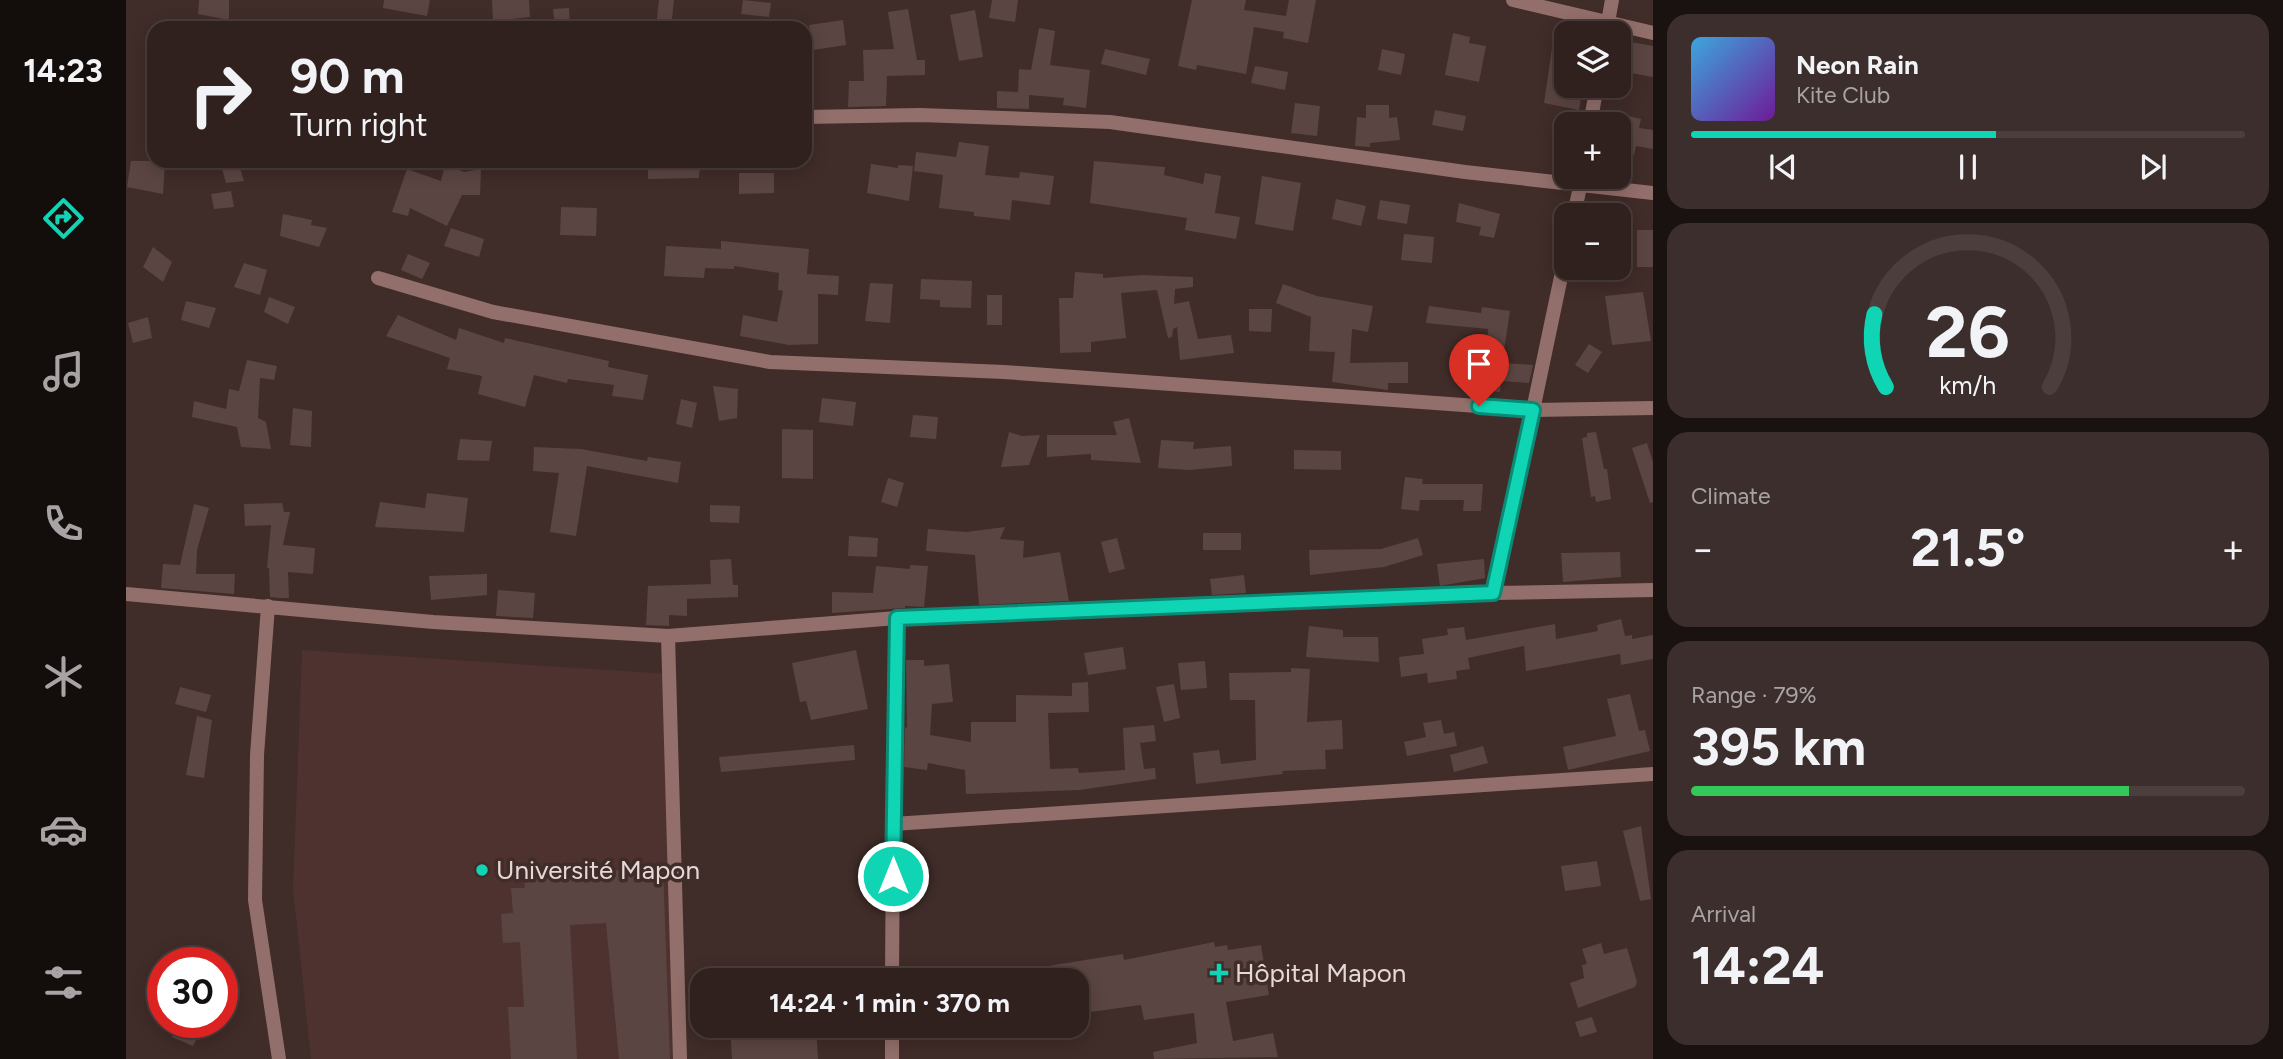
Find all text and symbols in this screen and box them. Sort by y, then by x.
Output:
map controls [1554,21,1631,280]
button: layers [1554,21,1631,98]
text: 90 m [290,46,405,105]
icon: right [175,49,266,140]
text: Neon Rain [1796,49,1919,81]
text: 14:23 [23,52,103,90]
text: Kite Club [1796,81,1890,109]
text: Turn right [290,106,428,144]
button: + [1554,112,1631,189]
icon: previous [1764,148,1802,186]
icon: pause [1949,148,1987,186]
icon: next [2134,148,2172,186]
icon: directions [39,194,88,243]
button: − [1554,203,1631,280]
text: 26 [1926,288,2010,375]
pin [1449,334,1509,406]
icon: arrive [1460,345,1498,383]
icon: music [39,347,88,396]
text: km/h [1939,369,1997,399]
text: Climate [1691,482,1770,510]
icon: phone [39,499,88,548]
text: 21.5° [1911,517,2025,579]
text: − [1691,526,1715,572]
text: + [2221,526,2245,572]
icon: climate [39,652,88,701]
text: Range · 79% [1691,681,1817,709]
text: 395 km [1691,716,1866,778]
icon: car [39,805,88,854]
position arrow [856,839,930,913]
place label: Université Mapon [496,854,700,886]
marker: Université Mapon [474,862,490,878]
text: Arrival [1691,900,1756,928]
text: 14:24 [1691,935,1825,997]
speed limit sign: 30 [147,947,238,1038]
place label: Hôpital Mapon [1235,957,1406,989]
icon: filters [39,958,88,1007]
marker: Hôpital Mapon [1209,963,1229,983]
text: 14:24 · 1 min · 370 m [769,987,1010,1019]

